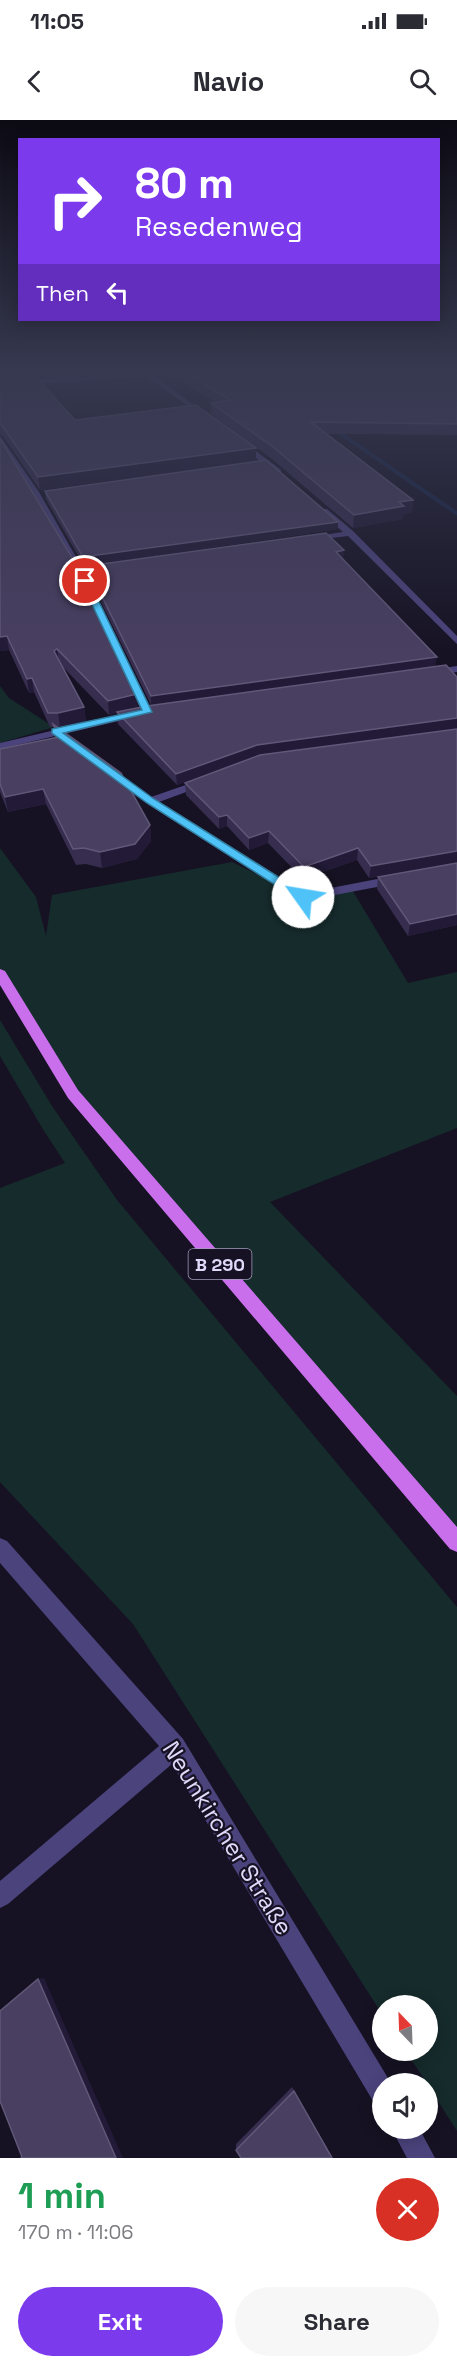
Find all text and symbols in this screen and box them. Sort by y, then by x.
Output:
text: 11:05 [30,7,84,35]
text: Navio [193,64,264,99]
icon: back [18,65,51,98]
icon: search [406,65,439,98]
text: 80 m [135,157,234,210]
icon: right [36,162,114,240]
text: Resedenweg [135,209,303,244]
icon: left [101,276,134,309]
text: Then [36,279,89,307]
pin [59,555,110,606]
icon: arrive [68,564,101,597]
position arrow [271,865,335,929]
road number: B 290 [188,1249,252,1279]
street label: Neunkircher Straße [156,1735,300,1941]
north arrow [372,1995,438,2061]
map controls [372,1995,438,2139]
button: sound [372,2073,438,2139]
text: 1 min [18,2173,106,2219]
button: close [376,2178,439,2241]
text: 170 m · 11:06 [18,2219,134,2245]
button: Exit [18,2287,223,2356]
button: Share [235,2287,439,2356]

